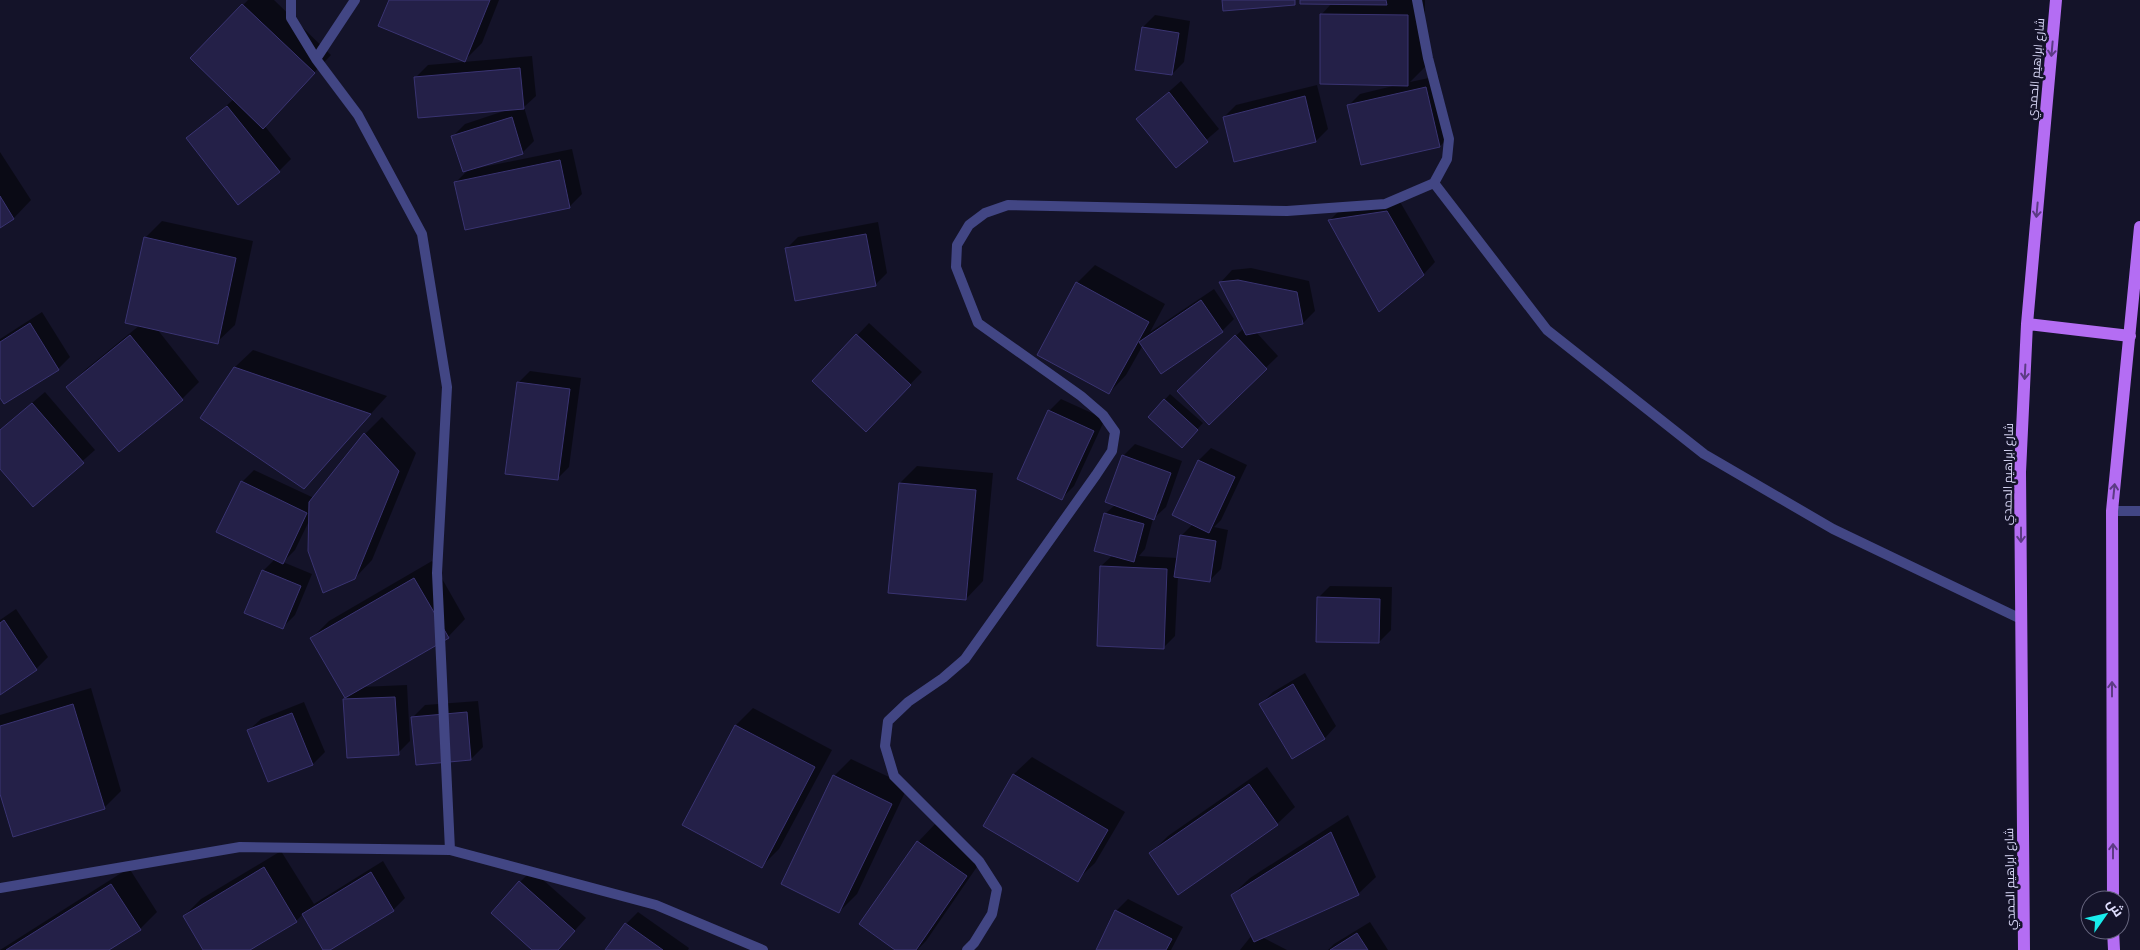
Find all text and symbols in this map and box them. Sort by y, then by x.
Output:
street label: شارع ابراهيم الحمدي [2025,17,2050,121]
one-way arrow [2047,40,2057,56]
one-way arrow [2033,202,2042,218]
one-way arrow [2020,364,2029,380]
street label: شارع ابراهيم الحمدي [2000,423,2019,525]
one-way arrow [2109,484,2118,500]
one-way arrow [2016,526,2026,543]
one-way arrow [2107,681,2117,698]
street label: شارع ابراهيم الحمدي [2002,828,2021,930]
one-way arrow [2108,844,2118,860]
north arrow [2080,890,2130,940]
text: ش [2103,896,2127,920]

